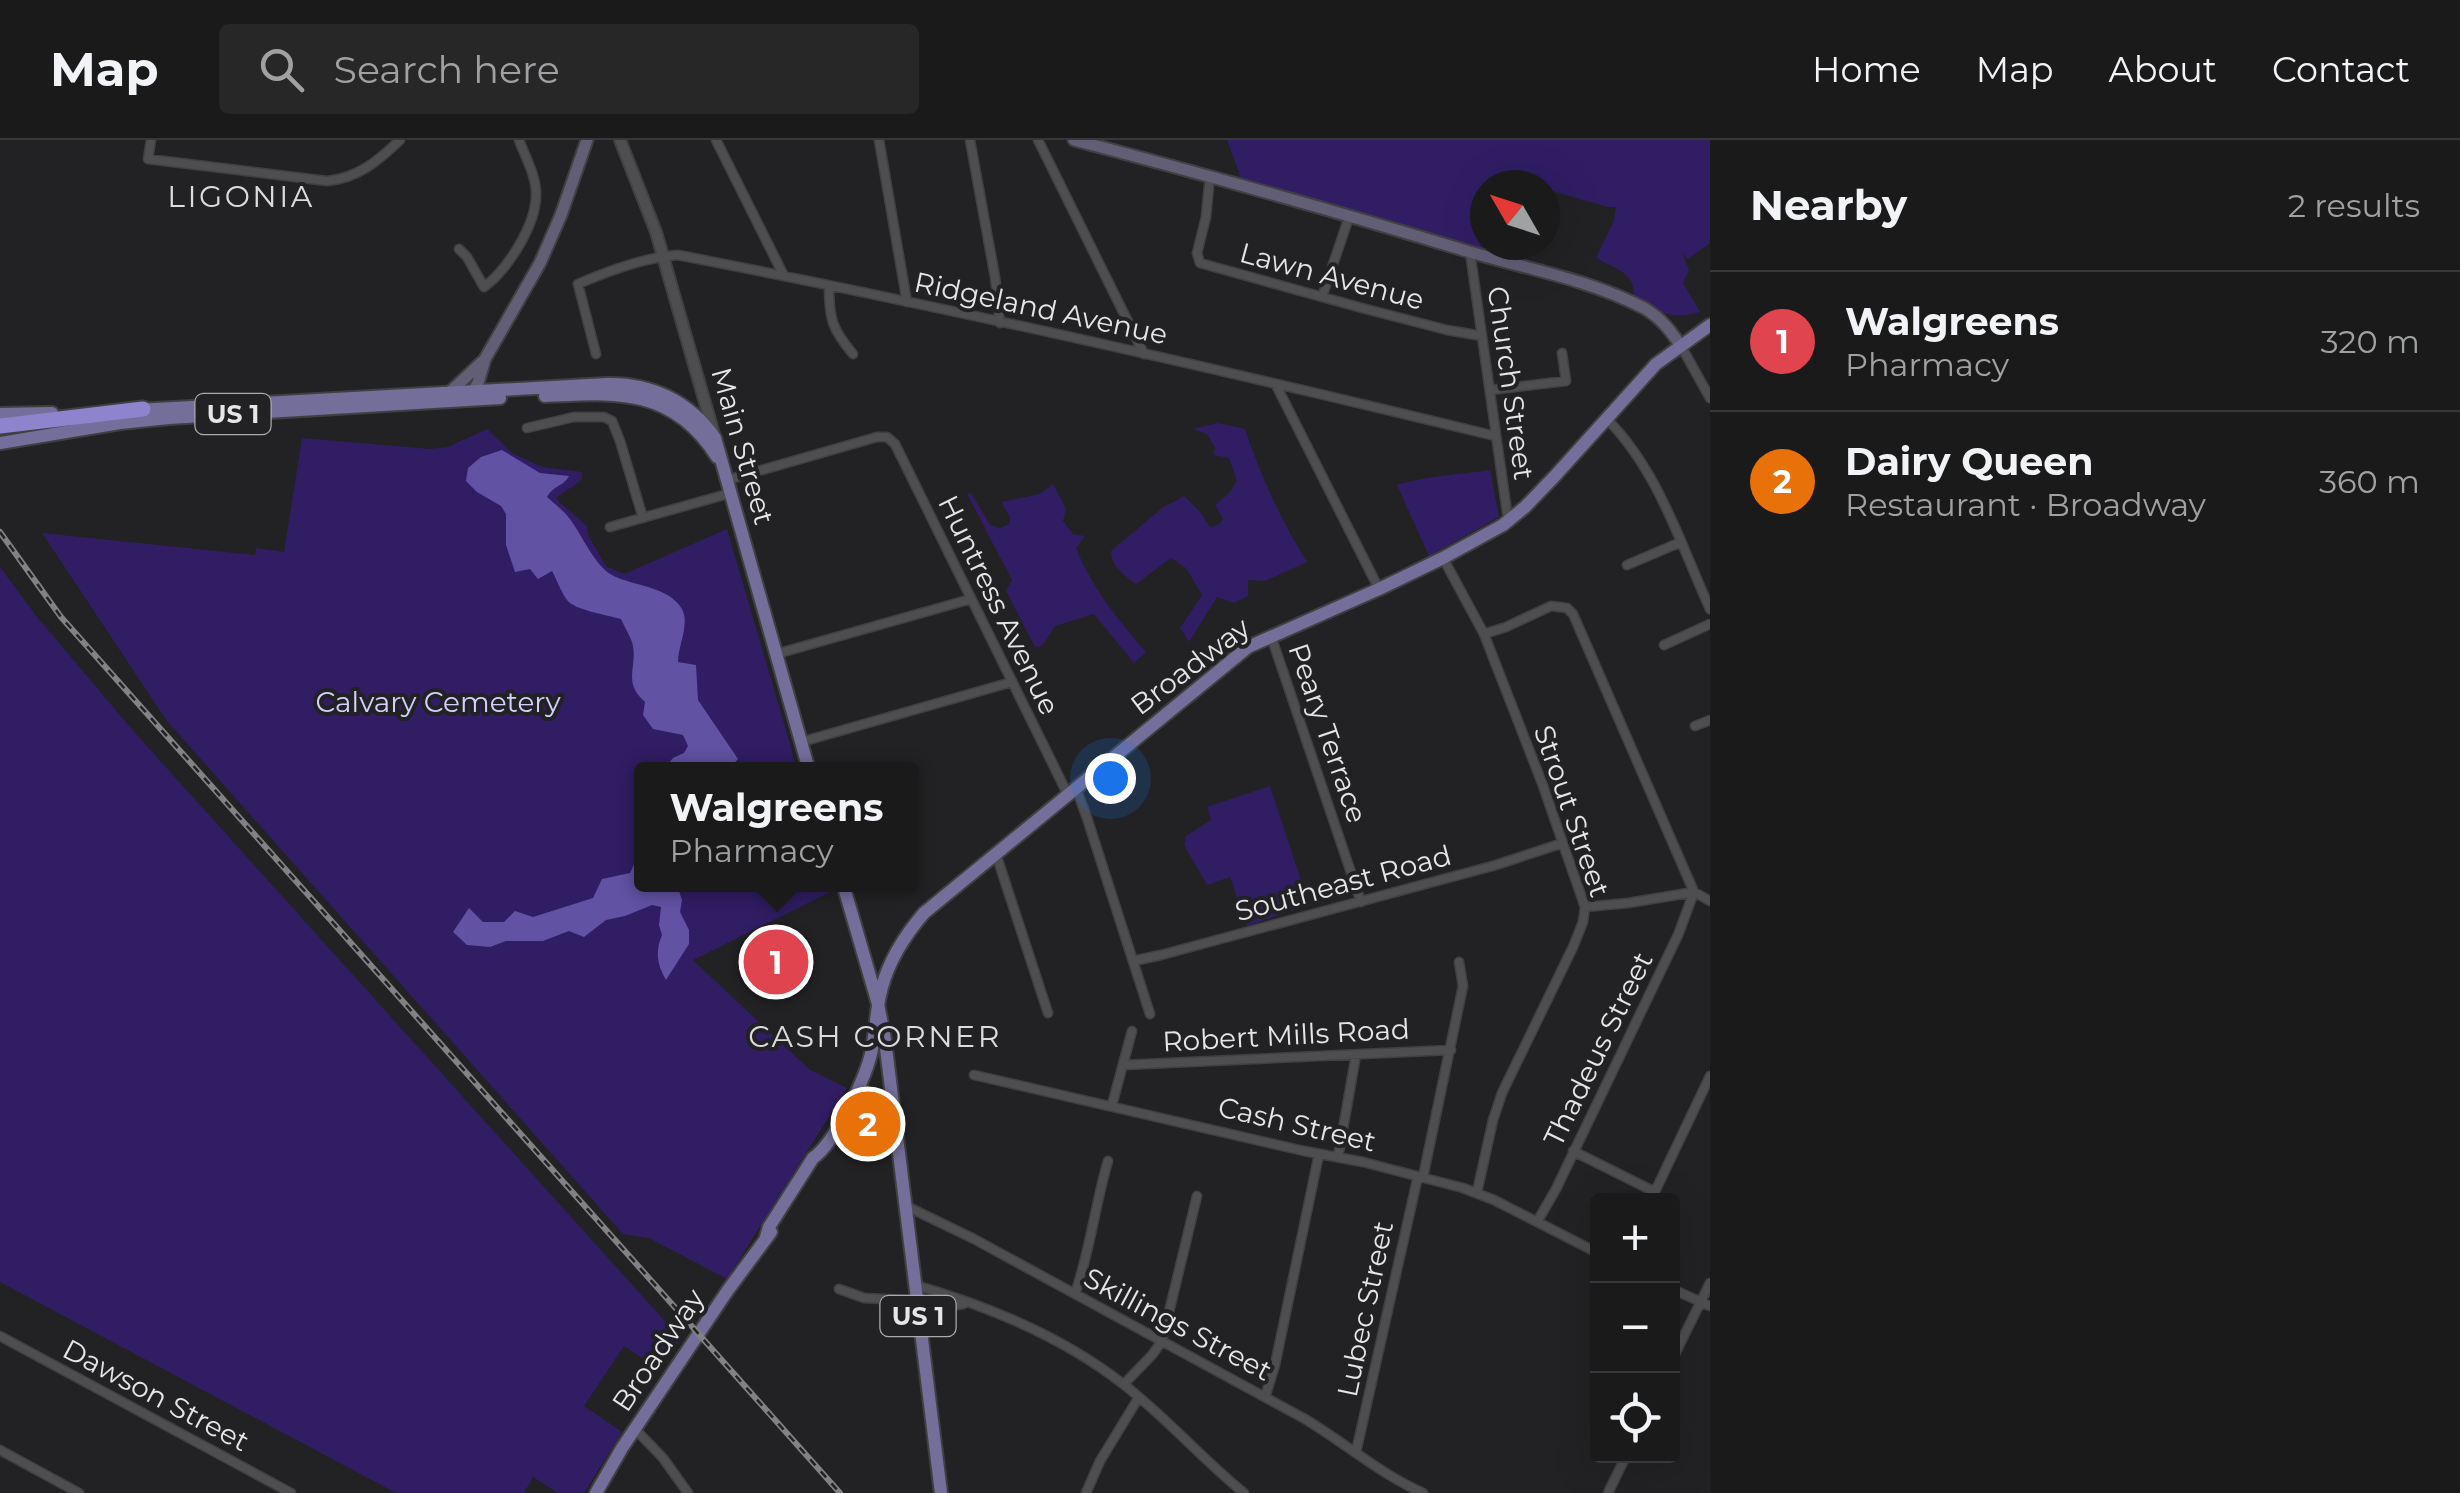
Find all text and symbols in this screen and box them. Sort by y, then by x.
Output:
search box [219,24,919,114]
text: Map [50,40,159,98]
icon: search [254,42,309,97]
text: Search here [334,46,560,93]
text: Home [1812,48,1921,91]
text: Map [1976,48,2054,91]
text: About [2109,48,2217,91]
text: Contact [2272,48,2410,91]
north arrow [1470,170,1560,260]
district label: LIGONIA [167,178,315,215]
text: Nearby [1750,179,1907,231]
text: 2 results [2288,186,2420,225]
street label: Lawn Avenue [1236,235,1428,317]
street label: Ridgeland Avenue [911,265,1171,351]
street label: Church Street [1481,284,1541,482]
text: Walgreens [1845,298,2059,345]
text: 1 [1776,322,1789,361]
text: 320 m [2320,322,2420,361]
text: Pharmacy [1845,345,2009,384]
street label: Main Street [704,364,782,528]
road number: US 1 [196,394,270,434]
text: Dairy Queen [1845,438,2094,485]
text: 2 [1773,462,1792,501]
text: 360 m [2319,462,2420,501]
text: Restaurant · Broadway [1845,485,2206,524]
street label: Huntress Avenue [931,490,1067,720]
street label: Broadway [1124,610,1257,722]
street label: Peary Terrace [1281,639,1375,827]
park label: Calvary Cemetery [315,685,561,719]
street label: Strout Street [1527,721,1617,901]
your location [1085,753,1136,804]
popup [634,762,919,892]
text: Walgreens [669,784,884,831]
text: Pharmacy [669,831,834,870]
street label: Southeast Road [1231,838,1455,928]
pin: 1 [744,924,808,1000]
street label: Thadeus Street [1536,946,1660,1152]
street label: Robert Mills Road [1161,1012,1411,1058]
district label: CASH CORNER [748,1018,1002,1055]
pin: 2 [836,1086,900,1162]
street label: Cash Street [1215,1089,1379,1159]
map controls [1590,1193,1680,1463]
button: + [1590,1193,1680,1283]
street label: Lubec Street [1330,1218,1400,1400]
street label: Skillings Street [1078,1260,1278,1388]
street label: Broadway [605,1282,712,1418]
button: − [1590,1283,1680,1373]
road number: US 1 [880,1296,956,1336]
street label: Dawson Street [57,1332,255,1458]
button: locate [1590,1373,1680,1463]

